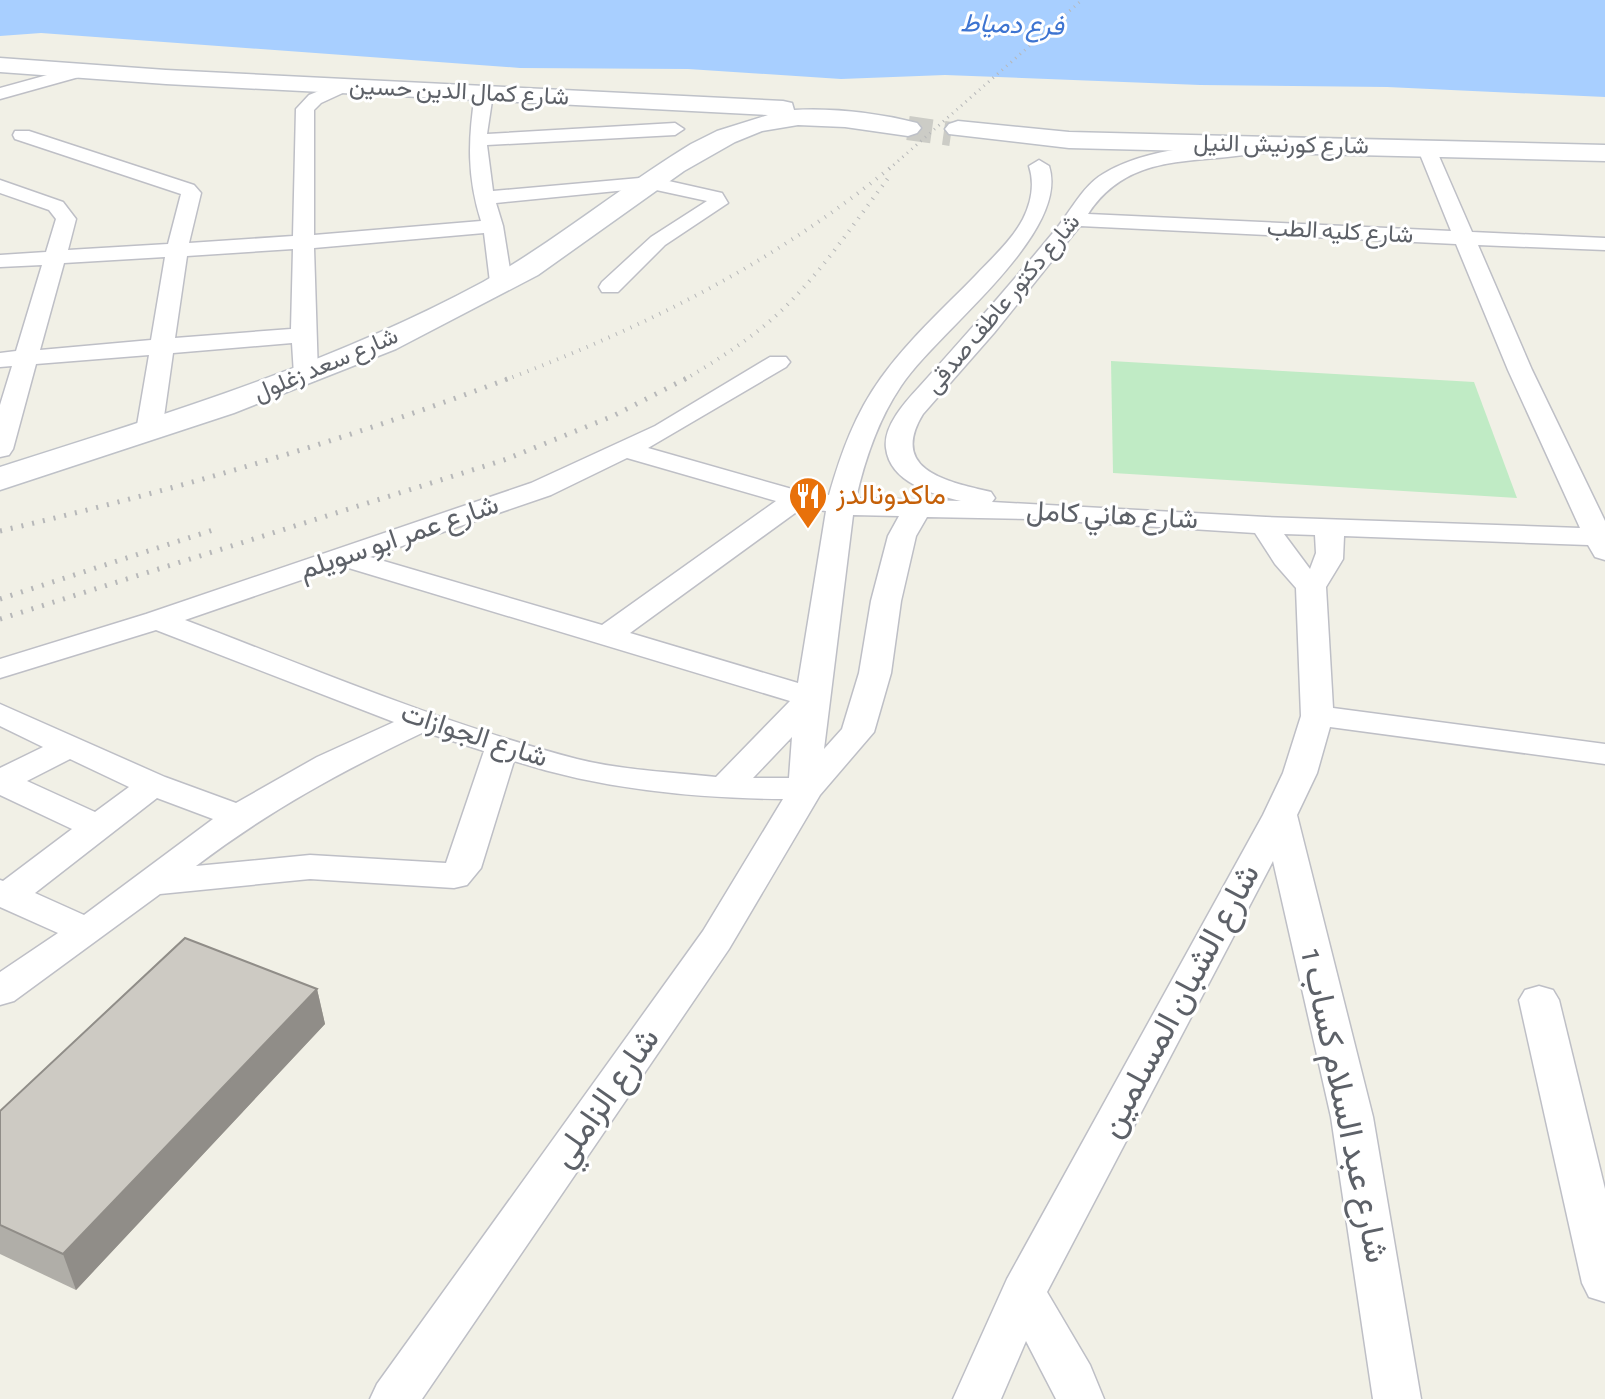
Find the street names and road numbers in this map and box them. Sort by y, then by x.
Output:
street label: شارع كمال الدين حسين [348,74,570,113]
street label: شارع كورنيش النيل [1193,131,1369,162]
street label: شارع دكتور عاطف صدقى [921,210,1087,400]
street label: شارع كليه الطب [1266,216,1414,251]
street label: شارع سعد زغلول [250,324,403,409]
street label: شارع عمر ابو سويلم [296,491,503,588]
street label: شارع هاني كامل [1025,498,1199,541]
street label: شارع الجوازات [396,699,551,776]
street label: شارع الشبان المسلمين [1094,859,1270,1145]
street label: شارع عبد السلام كساب 1 [1290,946,1394,1267]
street label: شارع الزاملي [546,1022,674,1179]

